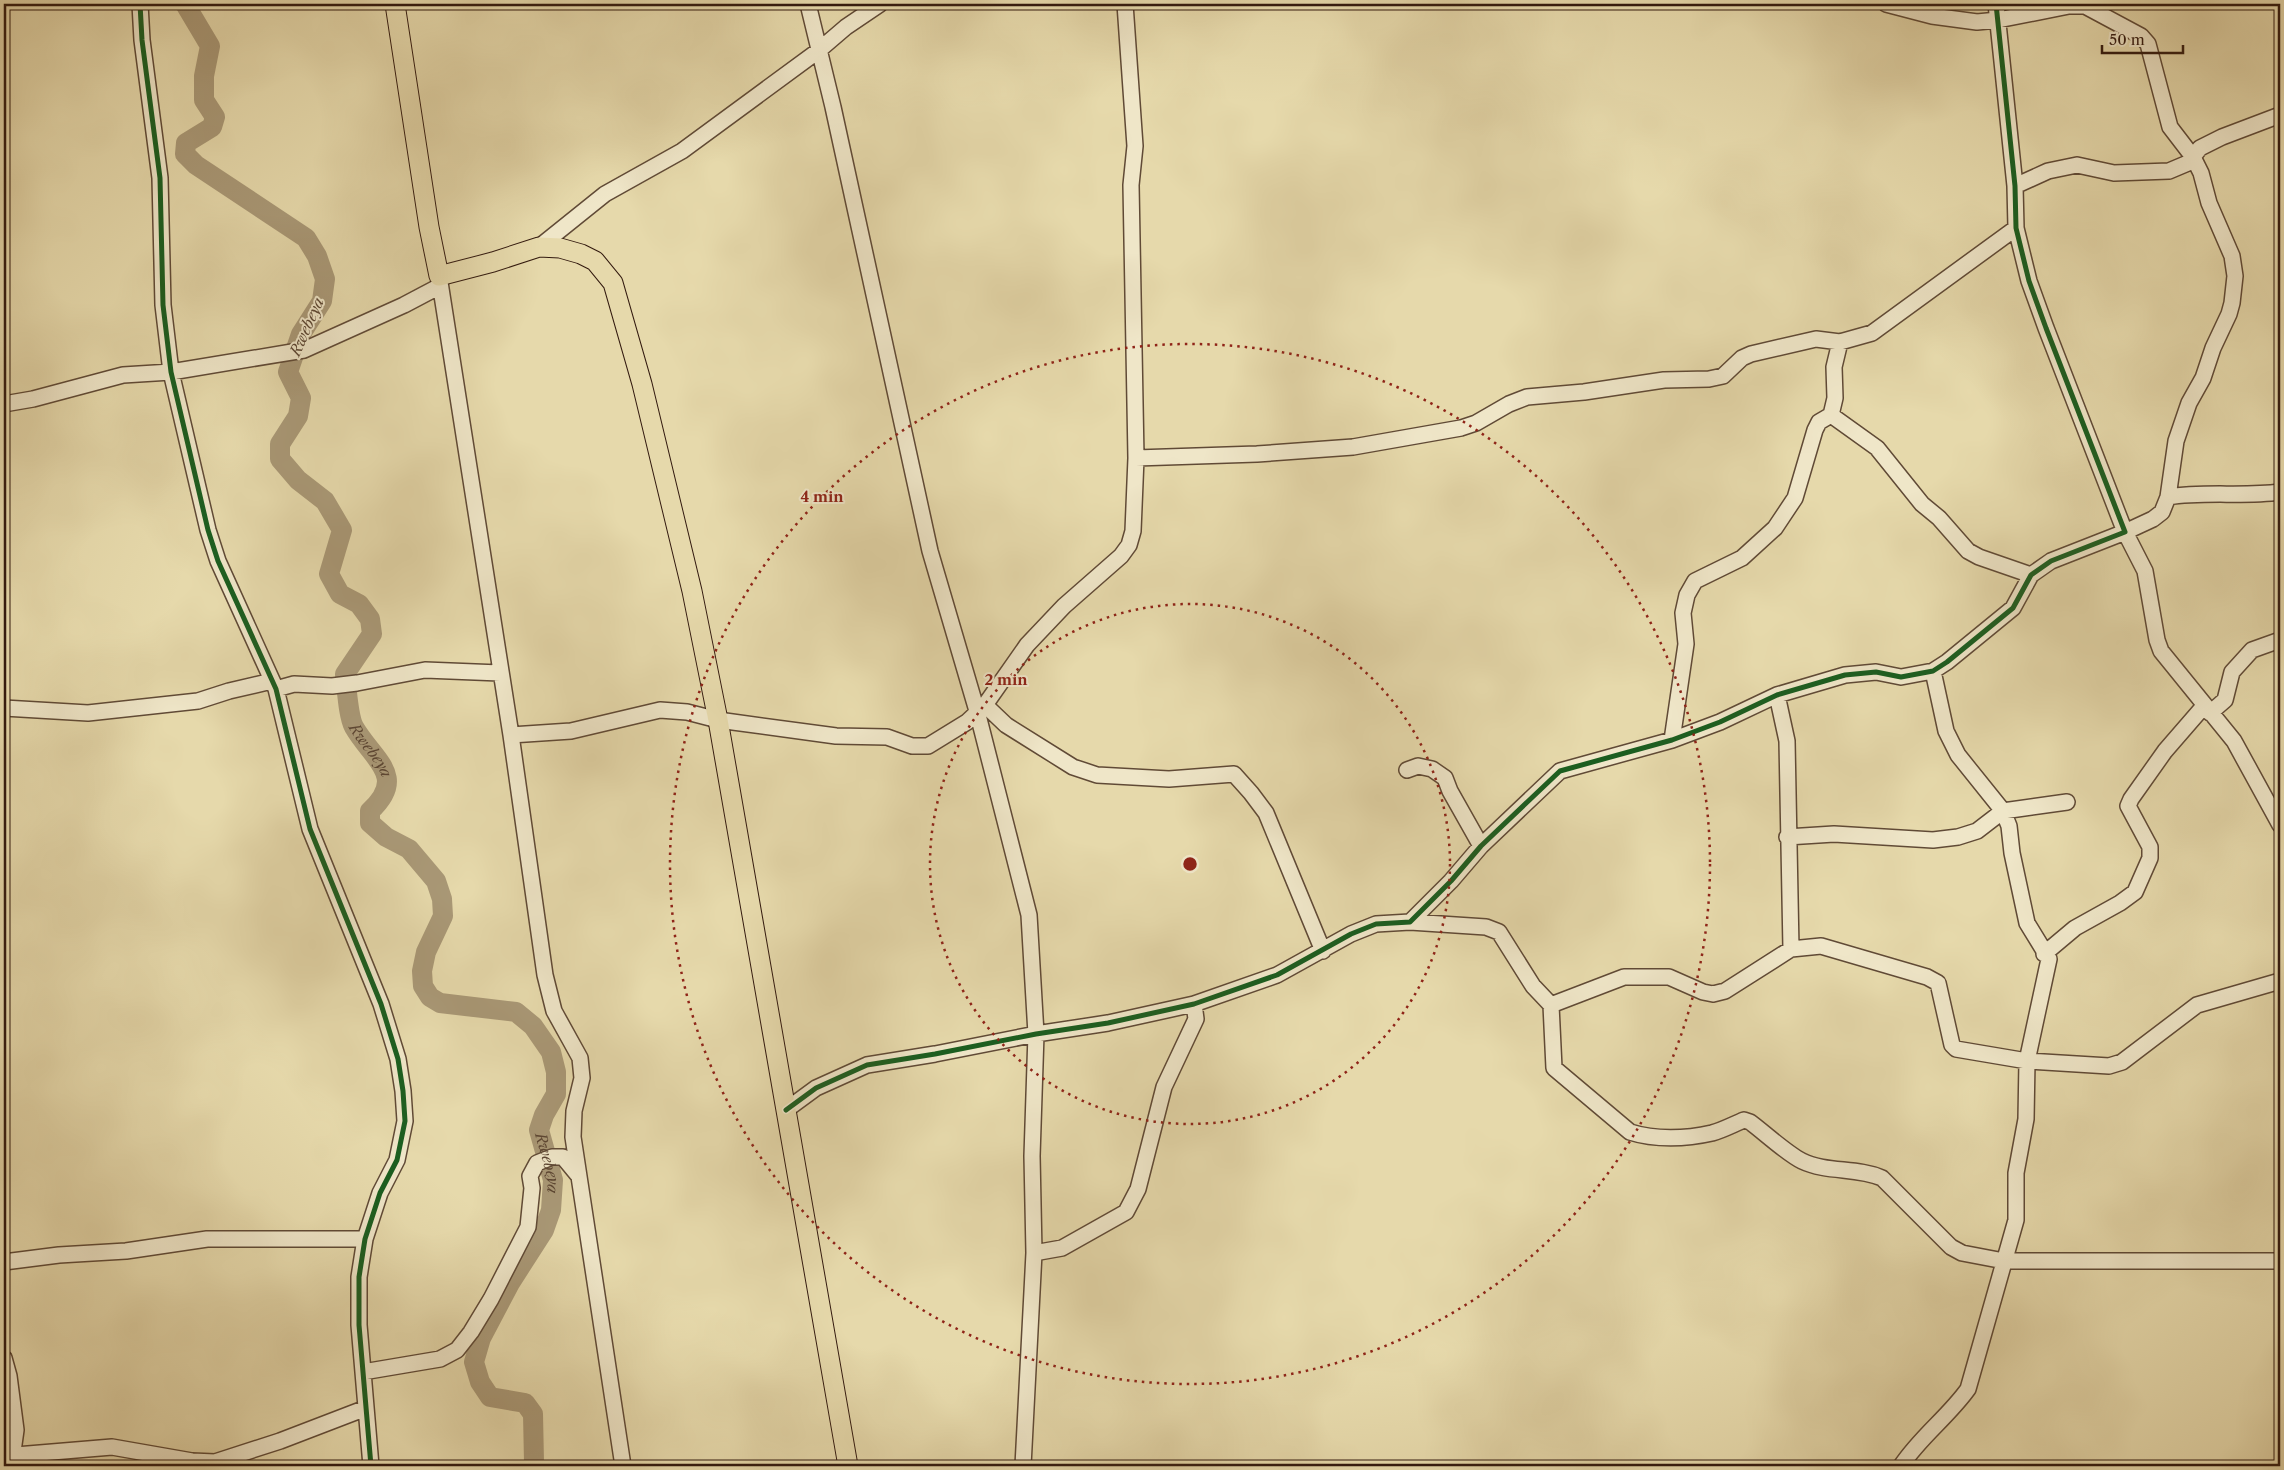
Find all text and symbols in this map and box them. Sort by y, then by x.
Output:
scale bar [2102,22,2183,54]
text: 50 m [2109,30,2145,49]
water label: Rwebeya [285,295,328,360]
text: 4 min [800,487,844,506]
text: 2 min [984,670,1028,689]
water label: Rwebeya [345,719,396,780]
centre of rings [1181,855,1199,873]
water label: Rwebeya [531,1129,563,1194]

